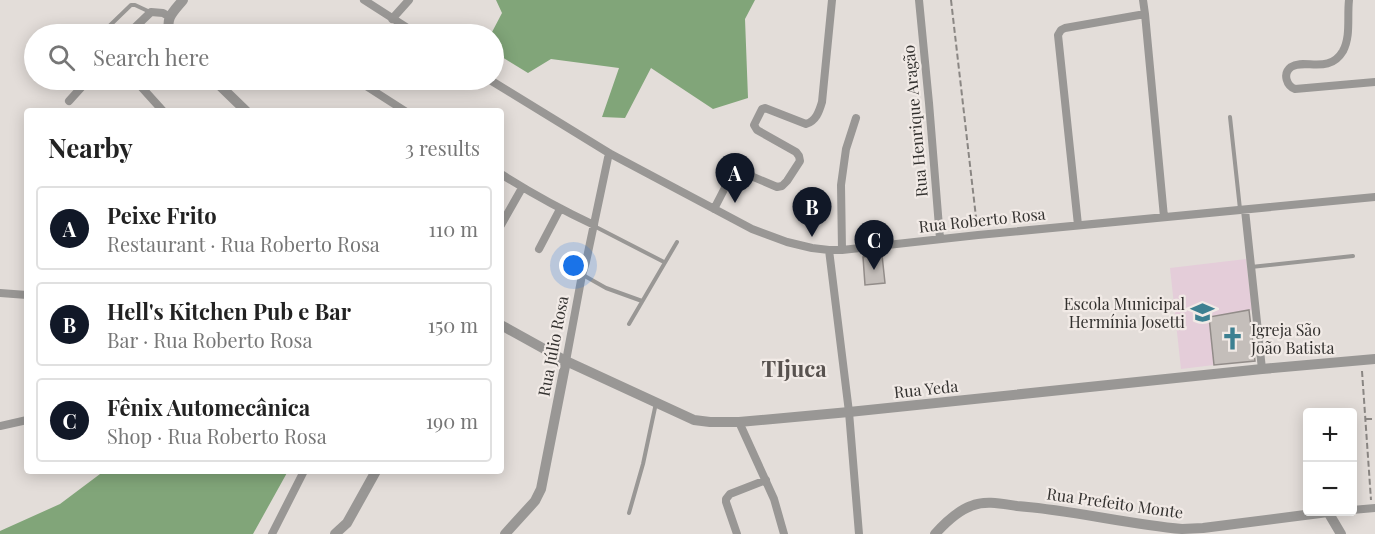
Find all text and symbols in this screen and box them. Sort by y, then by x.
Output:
search box [24,24,504,90]
icon: search [45,41,78,74]
text: Search here [93,42,209,72]
street label: Rua Henrique Aragão [897,44,932,198]
text: Nearby [48,130,133,165]
text: 3 results [405,134,480,161]
pin: A [716,154,754,203]
pin: B [792,188,832,237]
text: Peixe Frito [107,200,217,230]
street label: Rua Roberto Rosa [917,202,1046,237]
text: A [63,215,76,242]
text: 110 m [428,215,478,242]
pin: C [854,220,894,270]
text: Restaurant · Rua Roberto Rosa [107,230,380,257]
your location [559,251,588,280]
place label: Escola Municipal Hermínia Josetti [1064,293,1185,332]
street label: Rua Júlio Rosa [532,294,573,398]
text: Hell's Kitchen Pub e Bar [107,296,351,326]
school or university icon: Escola Municipal Hermínia Josetti [1190,300,1216,326]
text: B [63,311,76,338]
text: 150 m [428,311,478,338]
place label: Igreja São João Batista [1250,319,1335,358]
text: Bar · Rua Roberto Rosa [107,326,312,353]
church icon: Igreja São João Batista [1220,326,1246,352]
district label: TIjuca [761,353,827,383]
street label: Rua Yeda [893,375,959,402]
text: Fênix Automecânica [107,392,310,422]
text: C [62,407,77,434]
text: 190 m [426,407,478,434]
map controls [1303,408,1357,516]
button: + [1303,408,1357,462]
text: Shop · Rua Roberto Rosa [107,422,327,449]
button: − [1303,462,1357,516]
street label: Rua Prefeito Monte [1045,483,1185,522]

